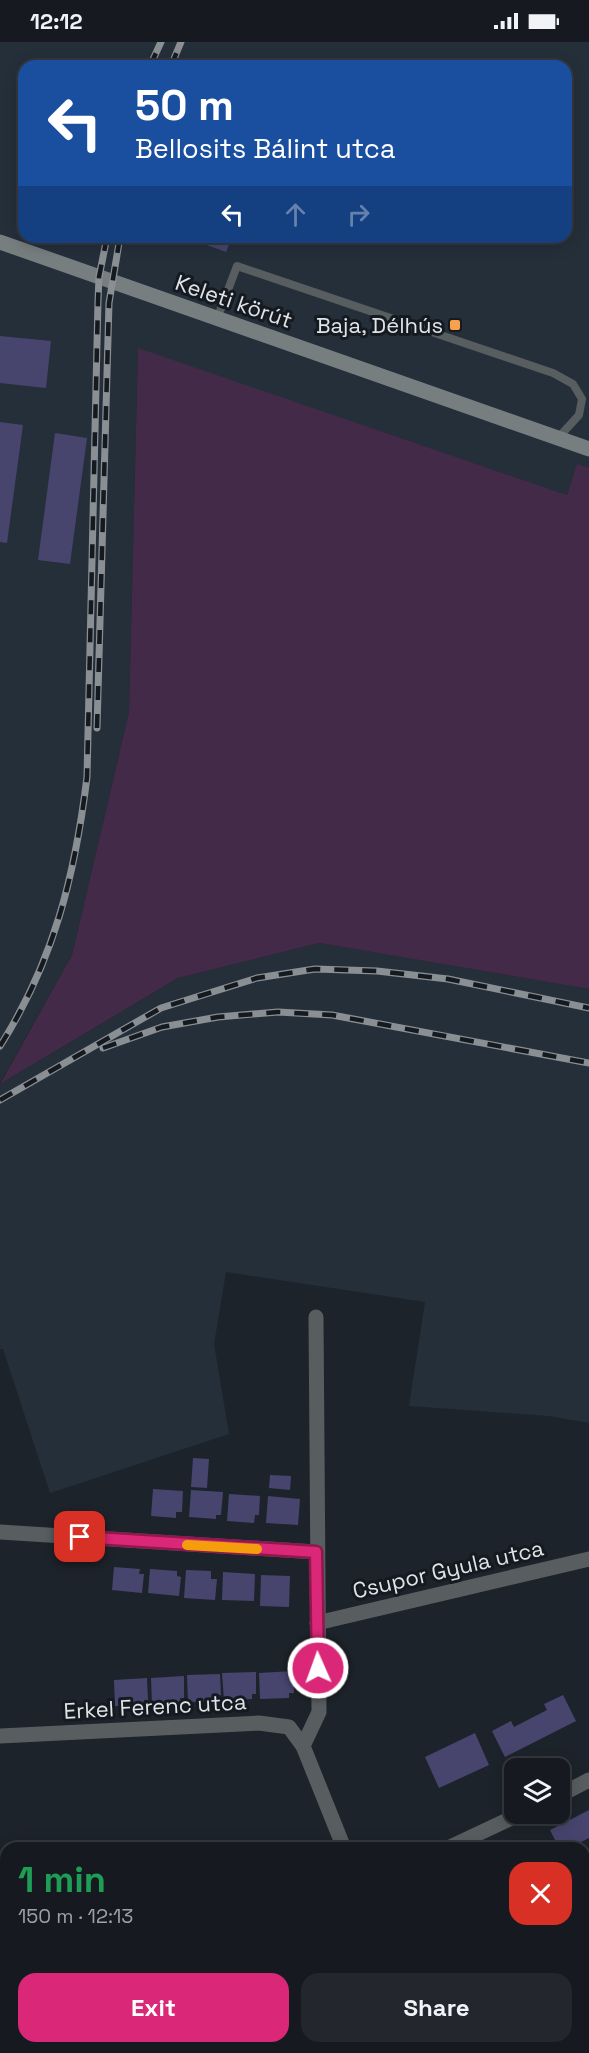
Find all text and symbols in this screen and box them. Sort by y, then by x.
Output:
text: 12:12 [30,7,83,35]
text: 50 m [135,79,234,132]
icon: left [36,84,114,162]
text: Bellosits Bálint utca [135,131,395,166]
icon: left [216,198,249,231]
icon: ahead [279,198,312,231]
icon: right [342,198,375,231]
street label: Keleti körút [172,268,296,334]
place label: Baja, Délhús [316,311,443,339]
marker: Baja, Délhús [448,318,462,332]
pin [54,1511,105,1562]
icon: arrive [63,1520,96,1553]
street label: Csupor Gyula utca [350,1533,547,1605]
position arrow [286,1636,350,1700]
street label: Erkel Ferenc utca [63,1687,247,1725]
map controls [504,1758,570,1824]
button: layers [504,1758,570,1824]
text: 1 min [18,1857,106,1903]
button: close [509,1862,572,1925]
text: 150 m · 12:13 [18,1903,133,1929]
button: Exit [18,1973,289,2042]
button: Share [301,1973,572,2042]

